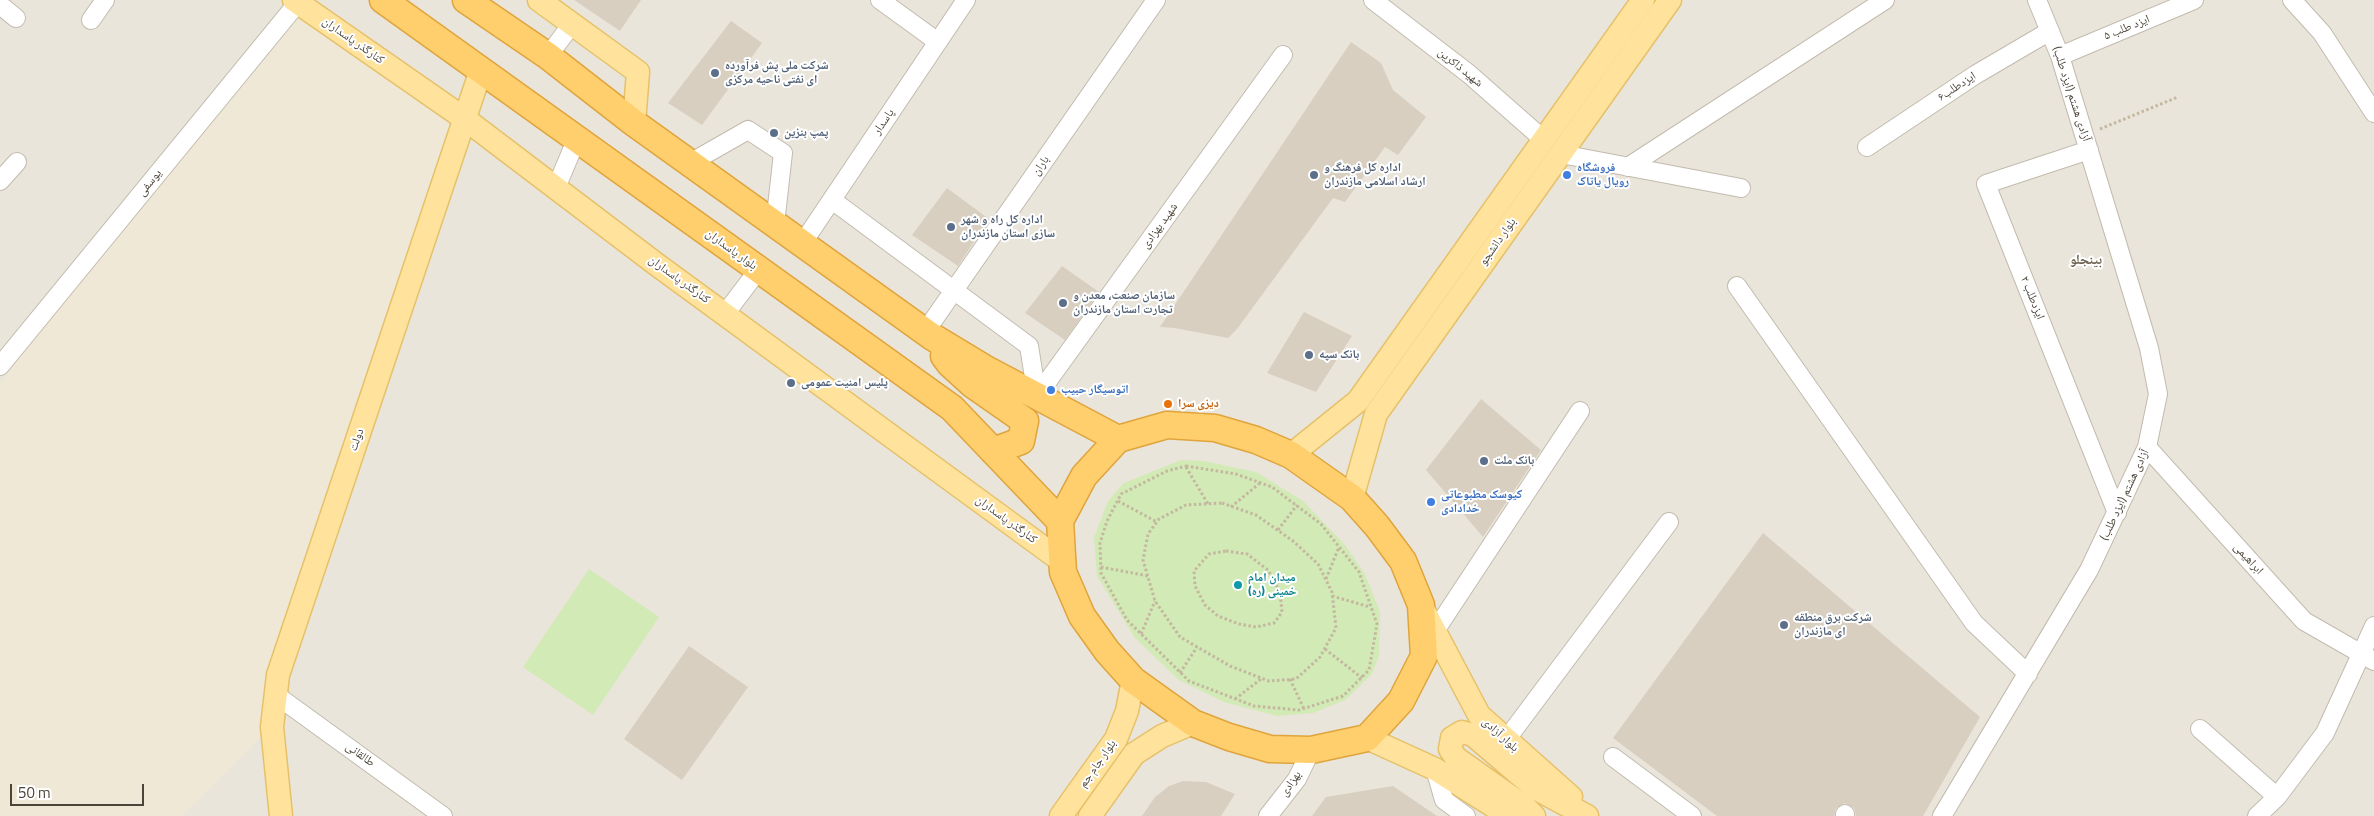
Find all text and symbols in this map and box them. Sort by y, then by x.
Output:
street label: ايزد طلب ۵ [2102,12,2152,44]
street label: کنارگذر پاسداران [319,14,387,68]
street label: شهید ذاکرین [1435,45,1485,91]
street label: آزادی هشتم (ایزد طلب) [2049,45,2093,143]
place label: شرکت ملی پش فرآورده ای نفتی ناحیه مرکزی [725,59,829,87]
marker: شرکت ملی پش فرآورده ای نفتی ناحیه مرکزی [709,67,721,79]
street label: ایزدطلب۶ [1935,69,1979,105]
street label: پاسدار [870,106,898,138]
place label: پمپ بنزین [784,126,828,140]
marker: پمپ بنزین [768,127,780,139]
street label: باران [1029,153,1053,179]
place label: اداره کل فرهنگ و ارشاد اسلامی مازندران [1324,161,1426,189]
place label: فروشگاه رویال یاتاک [1577,161,1629,189]
street label: یوسفی [135,167,165,199]
marker: اداره کل فرهنگ و ارشاد اسلامی مازندران [1308,169,1320,181]
marker: فروشگاه رویال یاتاک [1561,169,1573,181]
street label: شهید بهزادی [1139,200,1181,252]
place label: اداره کل راه و شهر سازی استان مازندران [961,213,1055,241]
street label: بلوار دانشجو [1476,215,1520,269]
marker: اداره کل راه و شهر سازی استان مازندران [945,221,957,233]
street label: بلوار پاسداران [702,227,760,273]
street label: کنارگذر پاسداران [646,253,712,307]
district label: بینجلو [2070,253,2102,269]
street label: ایزدطلب ۲ [2017,274,2047,322]
place label: سازمان صنعت، معدن و تجارت استان مازندران [1073,289,1175,317]
marker: سازمان صنعت، معدن و تجارت استان مازندران [1057,297,1069,309]
place label: بانک سپه [1319,348,1359,362]
marker: بانک سپه [1303,349,1315,361]
place label: پلیس امنیت عمومی [801,376,888,390]
marker: پلیس امنیت عمومی [785,377,797,389]
place label: اتوسیگار حبیب [1061,383,1129,397]
marker: اتوسیگار حبیب [1045,384,1057,396]
place label: دیزی سرا [1178,397,1219,411]
marker: دیزی سرا [1162,398,1174,410]
street label: دولت [346,427,368,453]
street label: آزادی هشتم (ایزد طلب) [2098,447,2152,543]
place label: بانک ملت [1494,454,1534,468]
marker: بانک ملت [1478,455,1490,467]
place label: کیوسک مطبوعاتی خدادادی [1441,488,1522,516]
street label: کنارگذر پاسداران [973,493,1039,547]
marker: کیوسک مطبوعاتی خدادادی [1425,496,1437,508]
street label: ابراهیمی [2230,540,2266,578]
place label: میدان امام خمینی (ره) [1248,571,1297,599]
marker: میدان امام خمینی (ره) [1232,579,1244,591]
place label: شرکت برق منطقه ای مازندران [1794,611,1872,639]
marker: شرکت برق منطقه ای مازندران [1778,619,1790,631]
street label: بلوار آزادی [1479,715,1521,755]
street label: بلوار جام جم [1076,737,1120,791]
street label: طالقانی [343,740,377,770]
street label: بهزادی [1277,768,1305,800]
scale bar [12,774,146,806]
text: 50 m [18,781,51,804]

